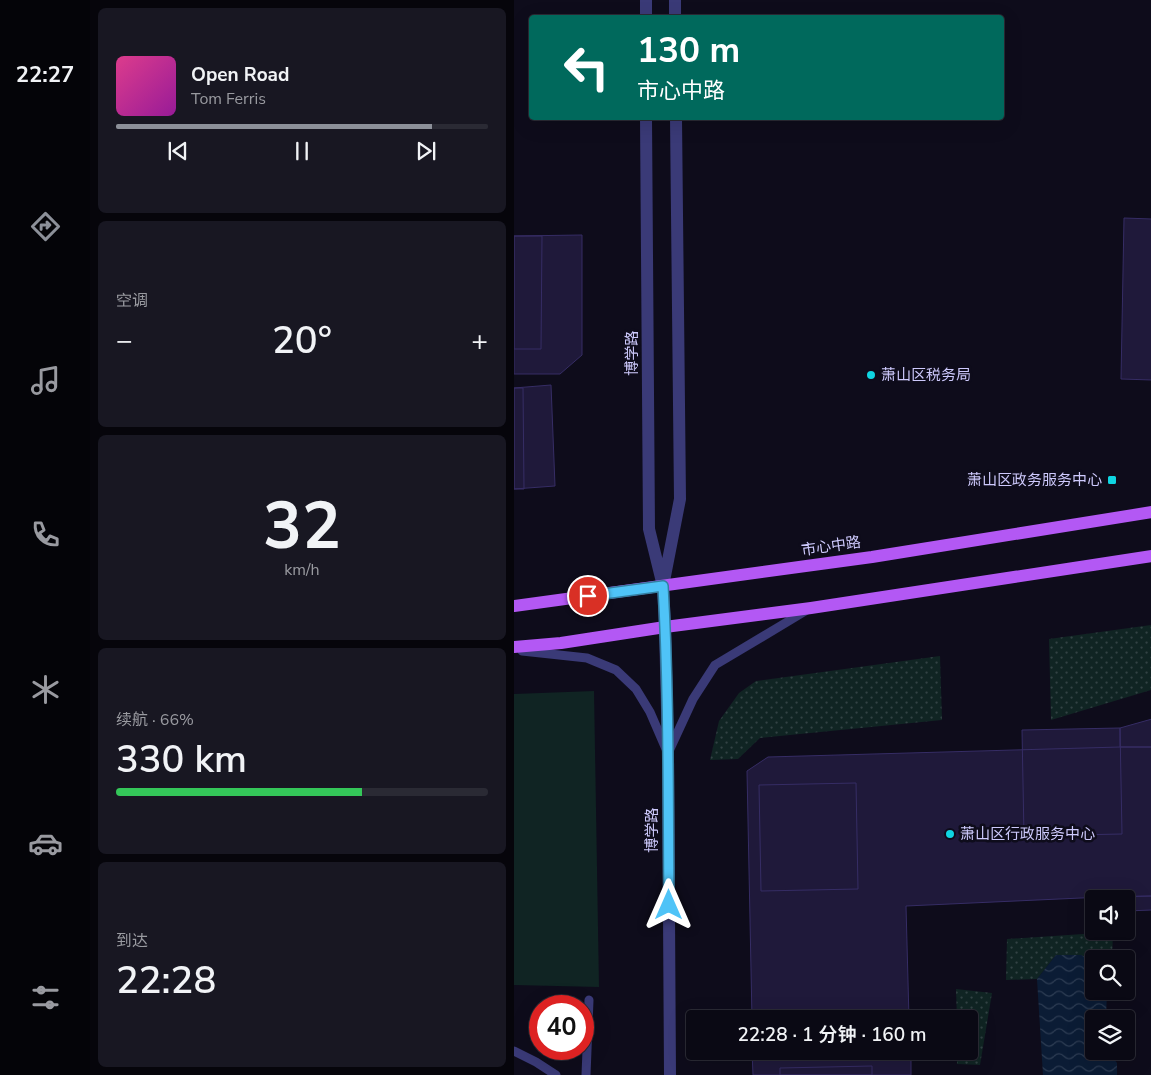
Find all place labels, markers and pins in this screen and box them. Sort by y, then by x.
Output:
place label: 萧山区税务局 [881,365,971,385]
marker: 萧山区税务局 [865,369,877,381]
place label: 萧山区政务服务中心 [967,470,1102,490]
marker: 萧山区政务服务中心 [1106,474,1118,486]
pin [567,575,609,617]
place label: 萧山区行政服务中心 [960,824,1095,844]
marker: 萧山区行政服务中心 [944,828,956,840]

